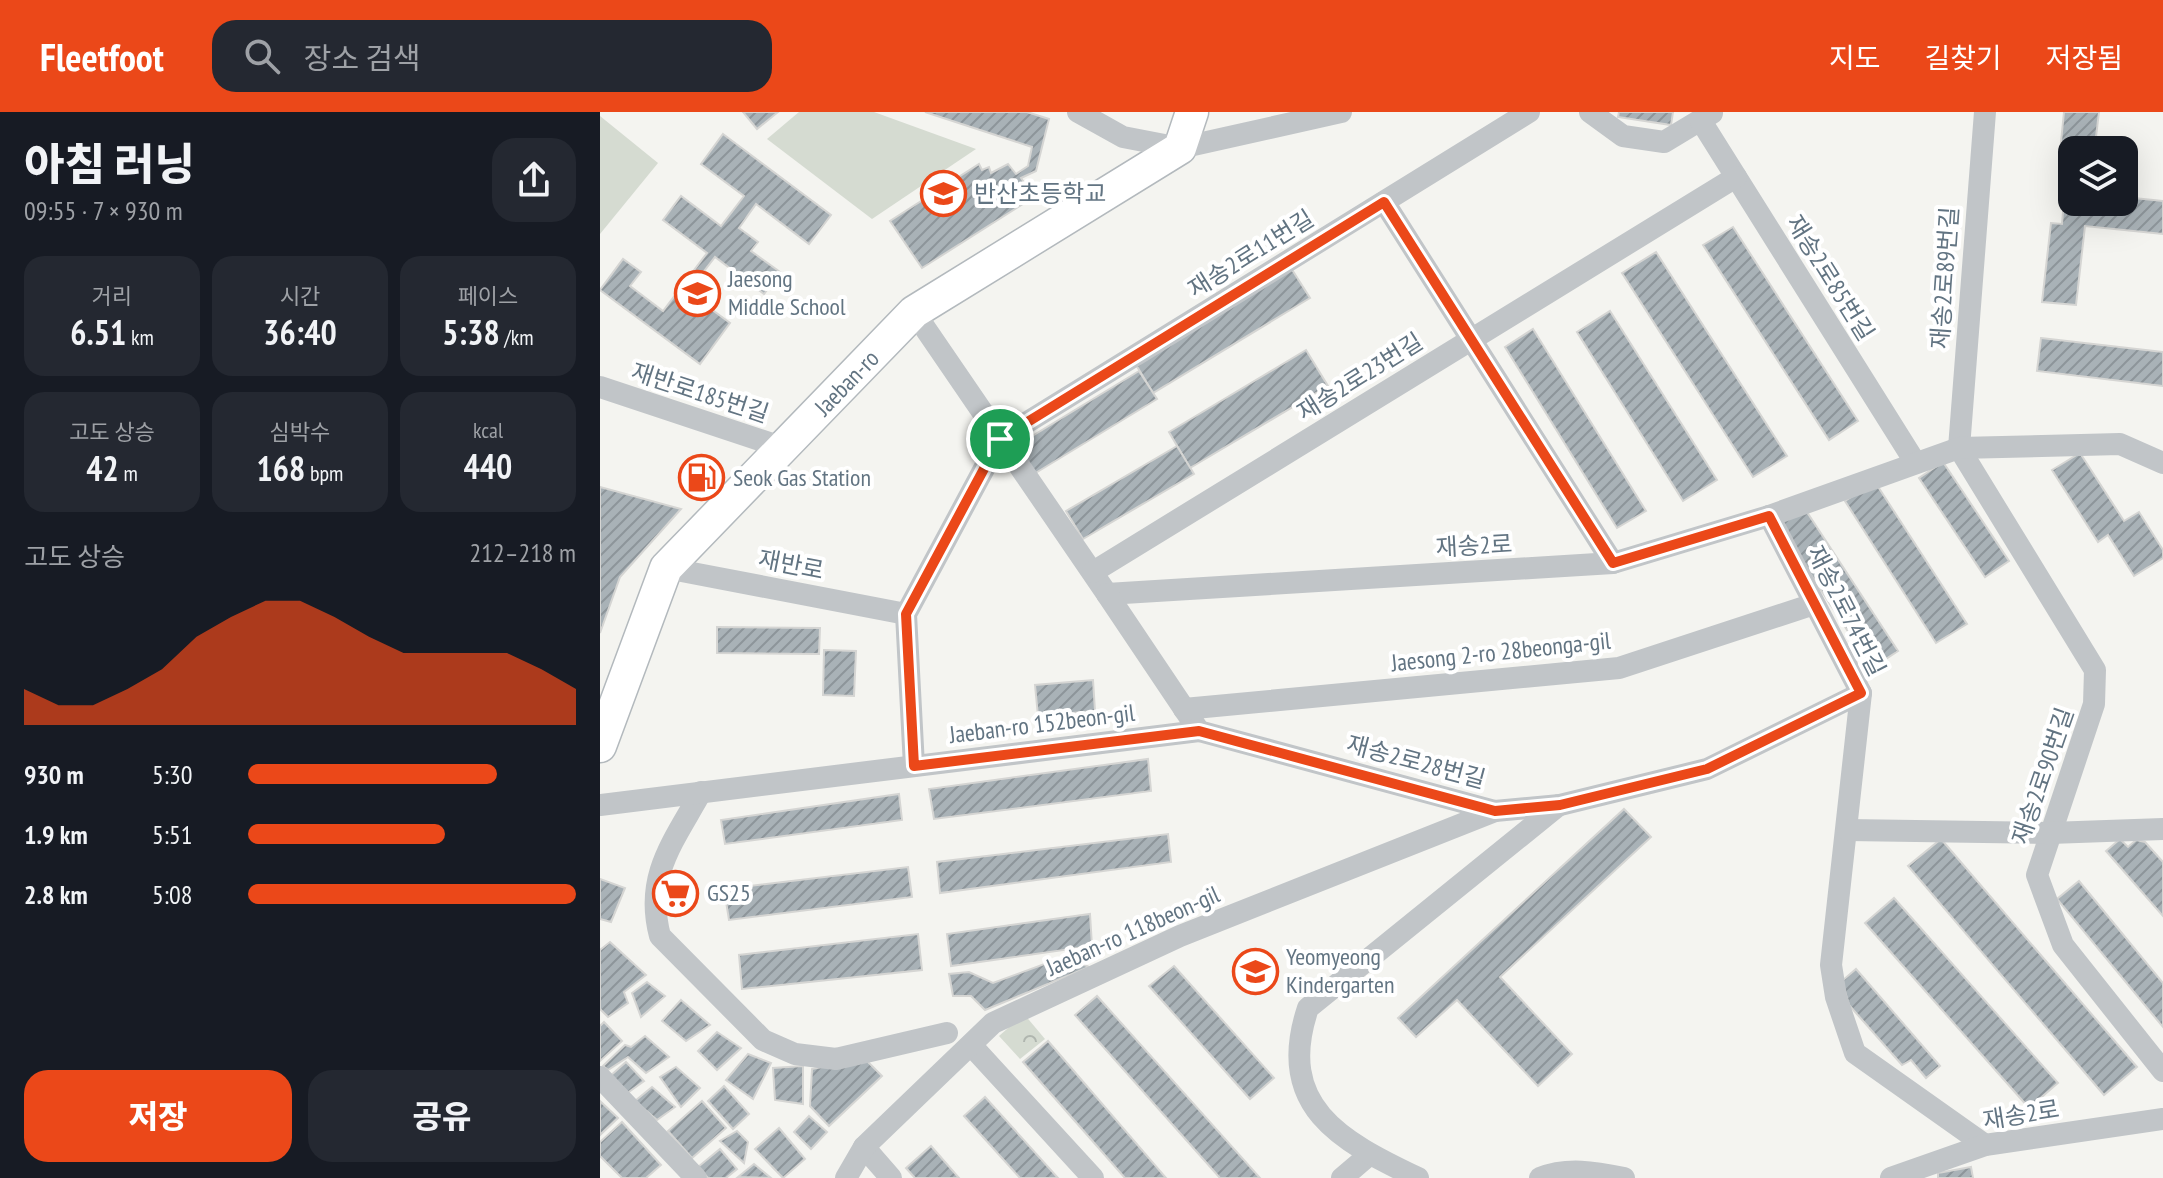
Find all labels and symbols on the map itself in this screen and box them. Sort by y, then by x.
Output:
school or university icon: 반산초등학교 [919,170,967,218]
place label: 반산초등학교 [974,178,1106,209]
street label: 재송2로11번길 [1182,203,1320,305]
street label: 재송2로89번길 [1924,206,1965,350]
street label: 재송2로85번길 [1779,209,1881,347]
place label: Jaesong Middle School [727,263,846,322]
school or university icon: Jaesong Middle School [673,269,721,317]
street label: 재송2로23번길 [1291,326,1429,428]
street label: Jaeban-ro [807,343,886,423]
street label: 재반로185번길 [627,356,773,429]
pin [966,405,1034,473]
fuel station icon: Seok Gas Station [678,454,726,502]
place label: Seok Gas Station [733,462,871,493]
street label: 재송2로 [1435,528,1513,563]
street label: 재송2로74번길 [1800,540,1893,681]
street label: 재반로 [756,543,827,586]
street label: Jaesong 2-ro 28beonga-gil [1389,625,1613,679]
street label: Jaeban-ro 152beon-gil [947,697,1137,750]
street label: 재송2로90번길 [2005,703,2080,848]
street label: 재송2로28번길 [1343,728,1489,795]
supermarket icon: GS25 [652,869,700,917]
place label: GS25 [707,877,751,908]
street label: Jaeban-ro 118beon-gil [1040,878,1225,983]
place label: Yeomyeong Kindergarten [1286,941,1394,1000]
school or university icon: Yeomyeong Kindergarten [1231,947,1279,995]
street label: 재송2로 [1980,1093,2061,1136]

